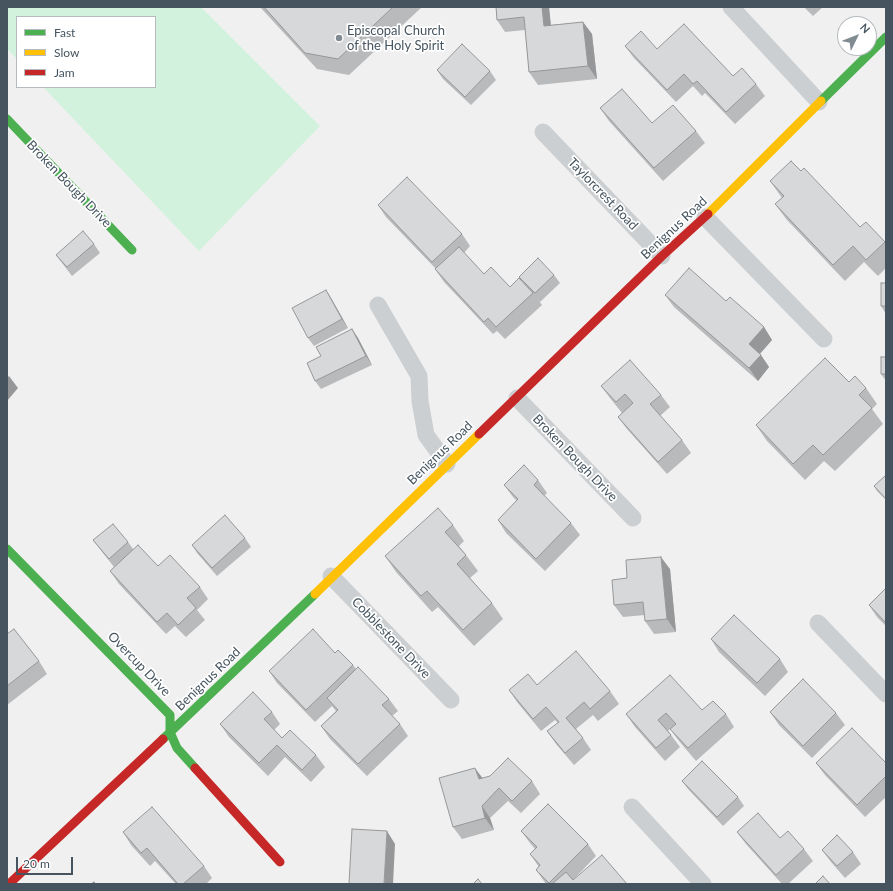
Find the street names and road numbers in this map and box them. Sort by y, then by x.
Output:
street label: Broken Bough Drive [23,137,115,231]
street label: Taylorcrest Road [565,155,641,233]
street label: Benignus Road [638,193,710,263]
street label: Broken Bough Drive [529,411,621,505]
street label: Benignus Road [404,418,476,488]
street label: Cobblestone Drive [348,594,434,682]
street label: Overcup Drive [104,629,174,699]
street label: Benignus Road [172,644,244,714]

